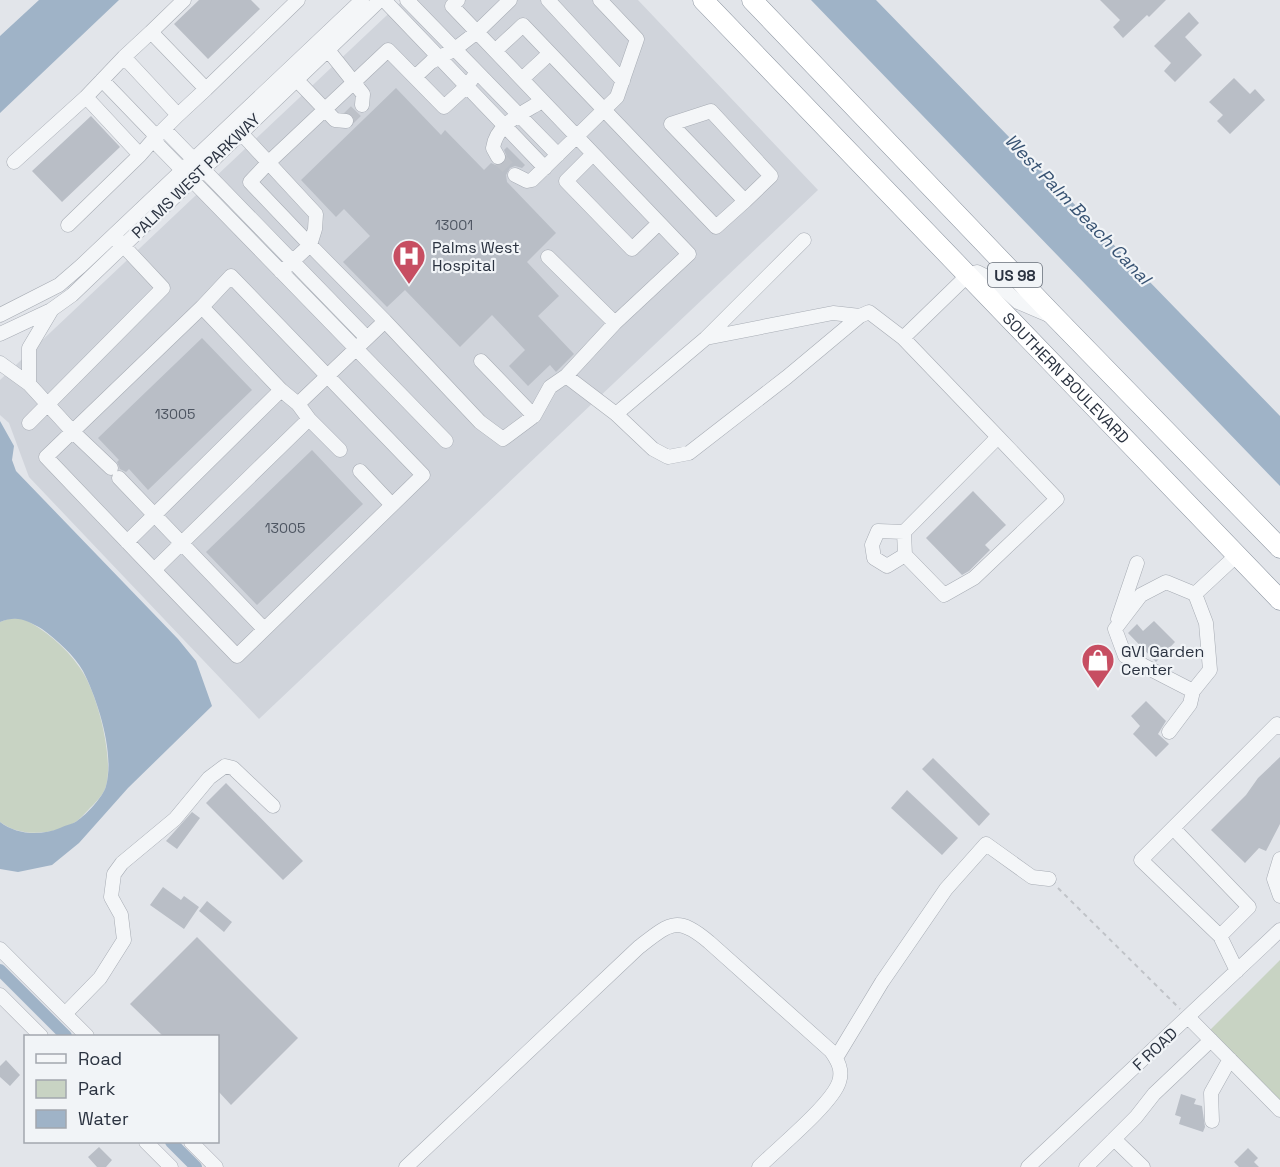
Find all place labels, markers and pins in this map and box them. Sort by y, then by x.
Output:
place label: Palms West Hospital [432,237,520,276]
hospital icon: Palms West Hospital [391,238,427,285]
place label: GVI Garden Center [1121,641,1204,680]
shop icon: GVI Garden Center [1080,642,1116,689]

